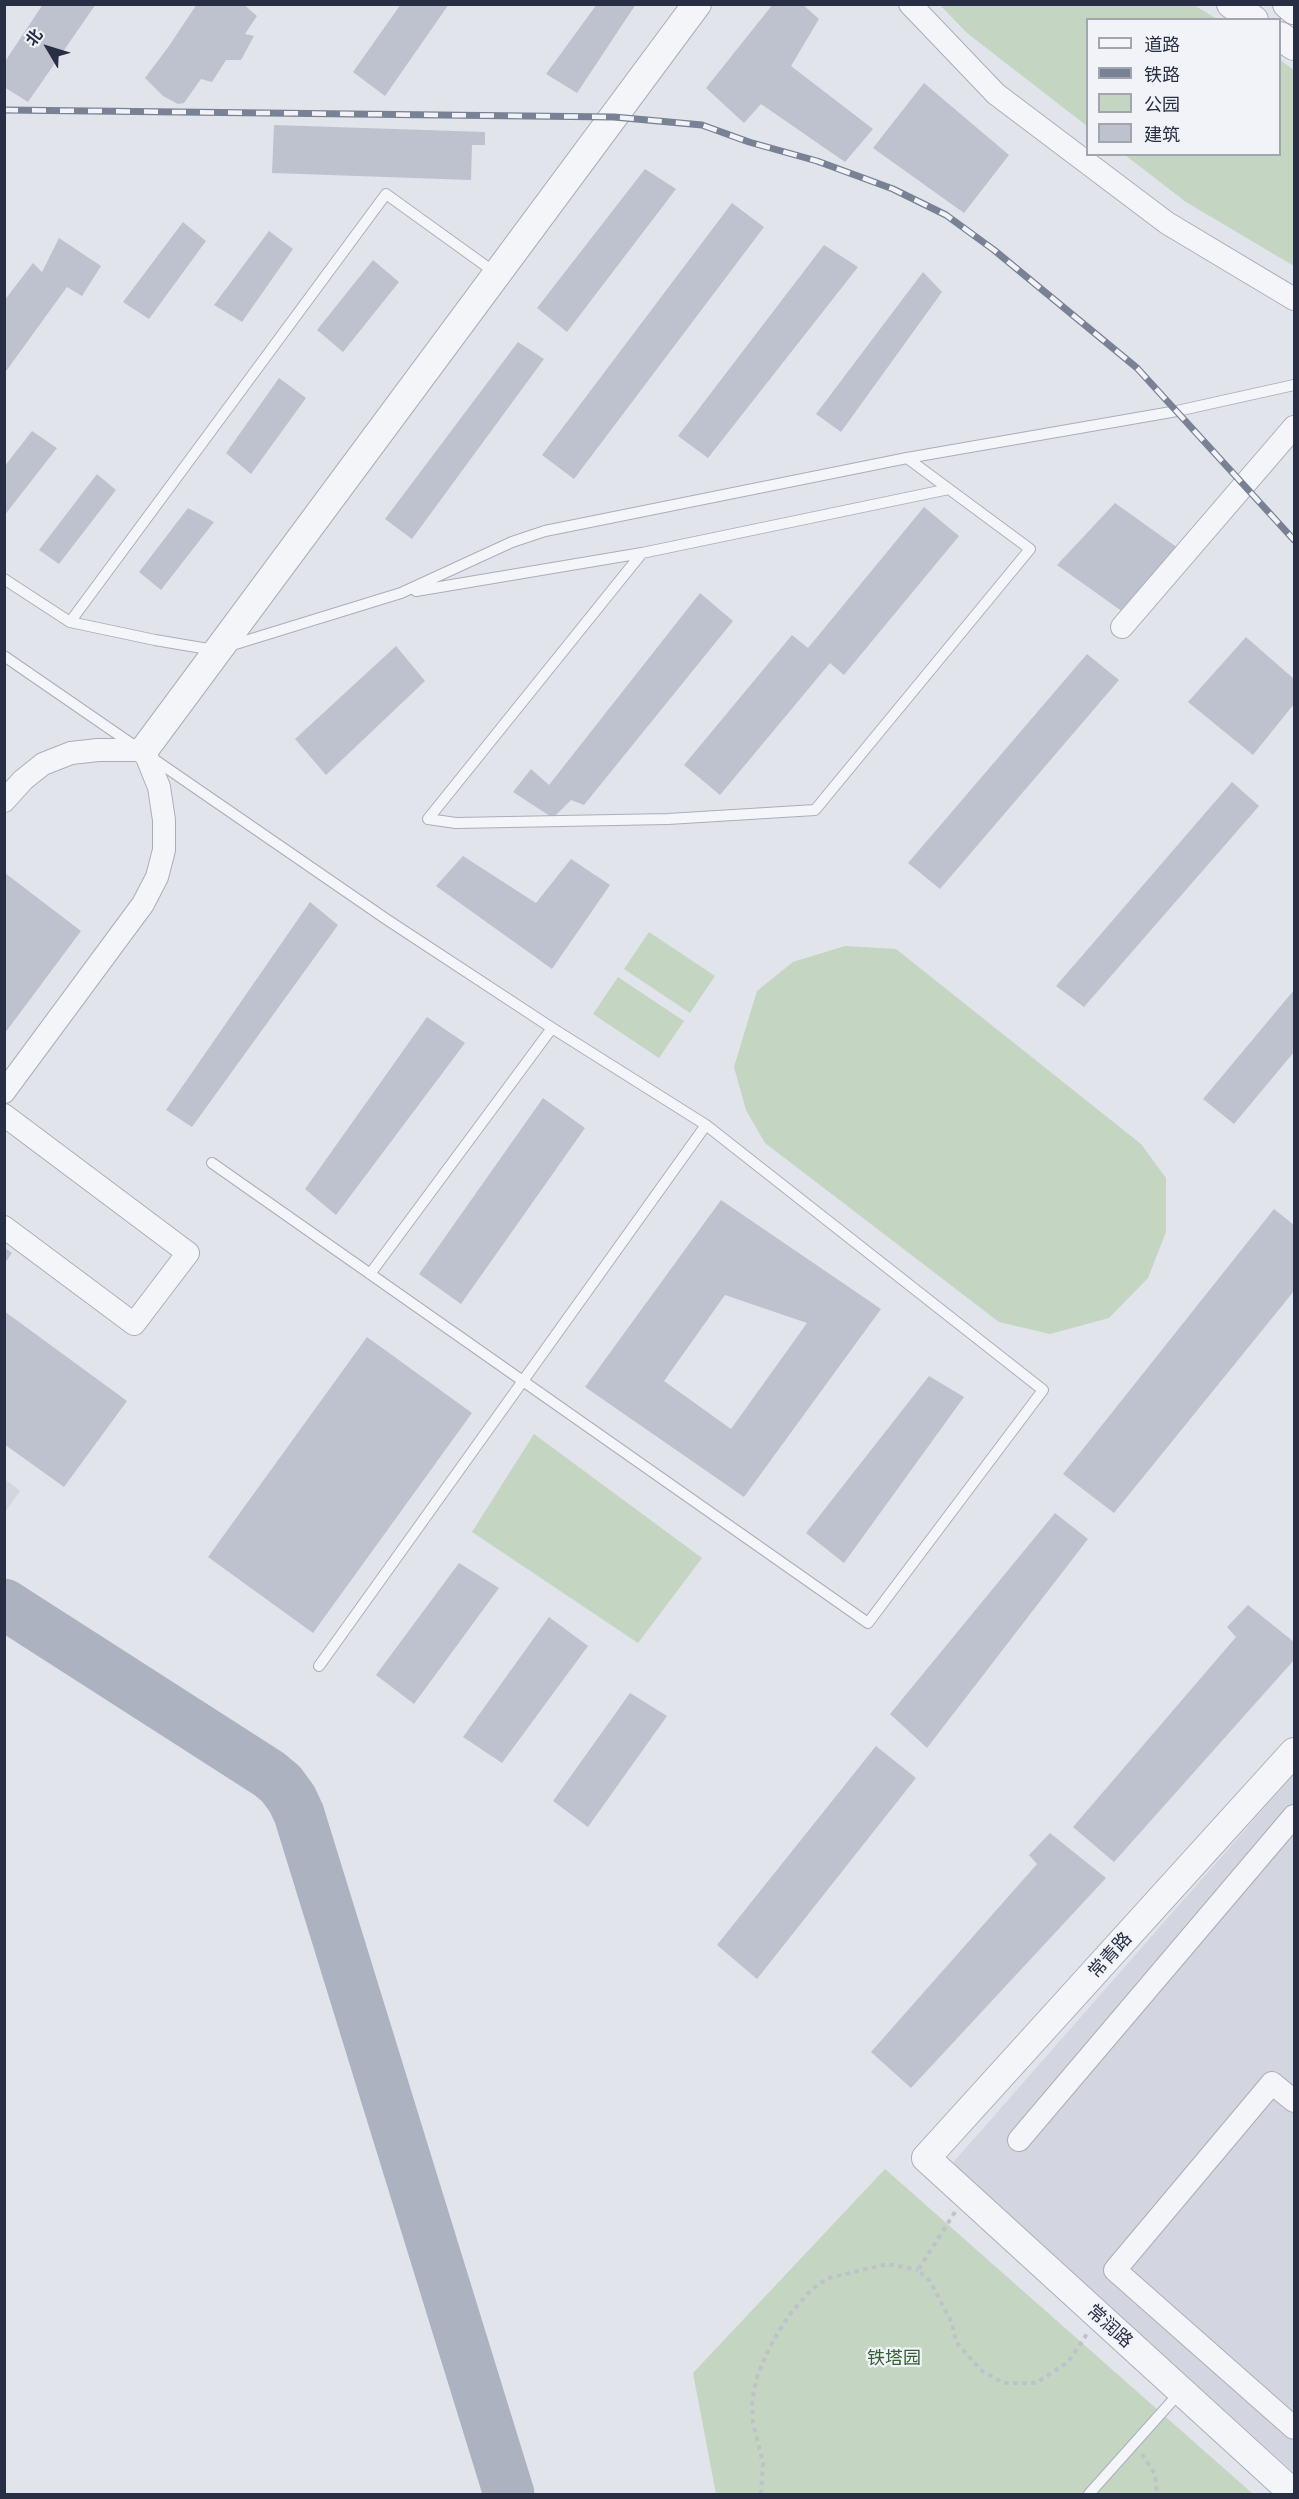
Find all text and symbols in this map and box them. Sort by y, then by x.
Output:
north arrow [18,18,78,78]
legend [1086,18,1281,156]
text: 北 [22,25,46,49]
text: 道路 [1144,34,1180,54]
text: 铁路 [1144,64,1180,84]
text: 公园 [1144,94,1180,114]
text: 建筑 [1144,124,1180,144]
street label: 常青路 [1084,1928,1136,1982]
street label: 常润路 [1083,2300,1137,2352]
park label: 铁塔园 [867,2347,921,2369]

